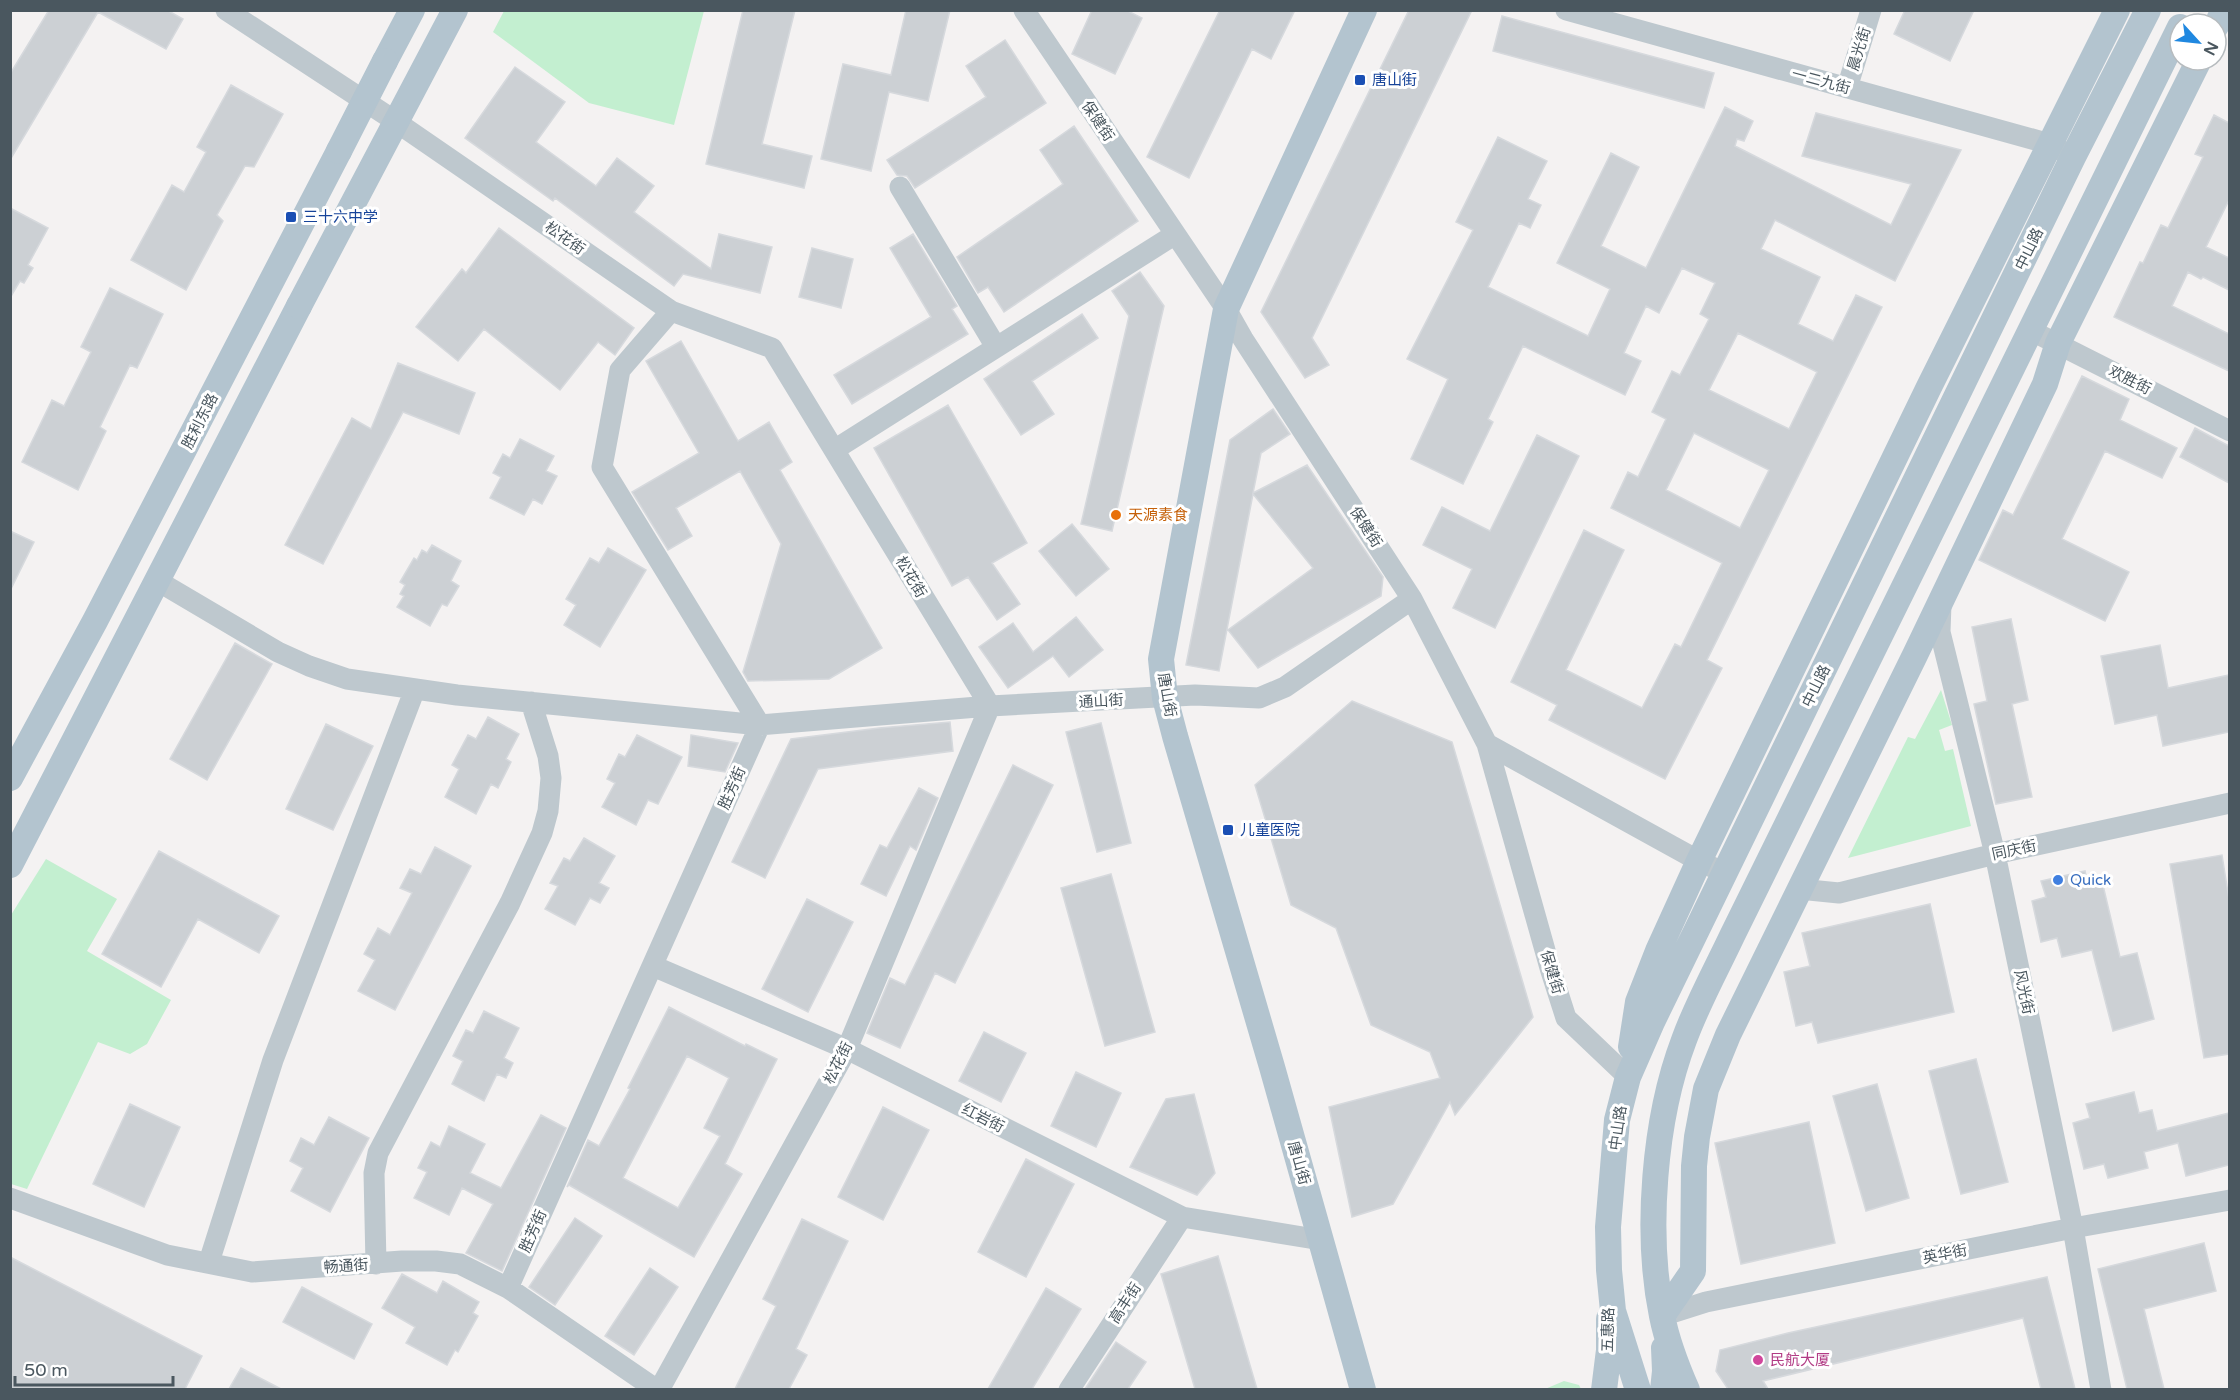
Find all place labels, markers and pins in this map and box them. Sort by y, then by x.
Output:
place label: 唐山街 [1372,71,1417,89]
marker: 唐山街 [1353,73,1367,87]
place label: 三十六中学 [303,208,378,226]
marker: 三十六中学 [284,210,298,224]
place label: 天源素食 [1128,506,1188,524]
marker: 天源素食 [1109,508,1123,522]
place label: 儿童医院 [1240,821,1300,839]
marker: 儿童医院 [1221,823,1235,837]
place label: Quick [2070,871,2111,889]
marker: Quick [2051,873,2065,887]
place label: 民航大厦 [1770,1351,1830,1369]
marker: 民航大厦 [1751,1353,1765,1367]

